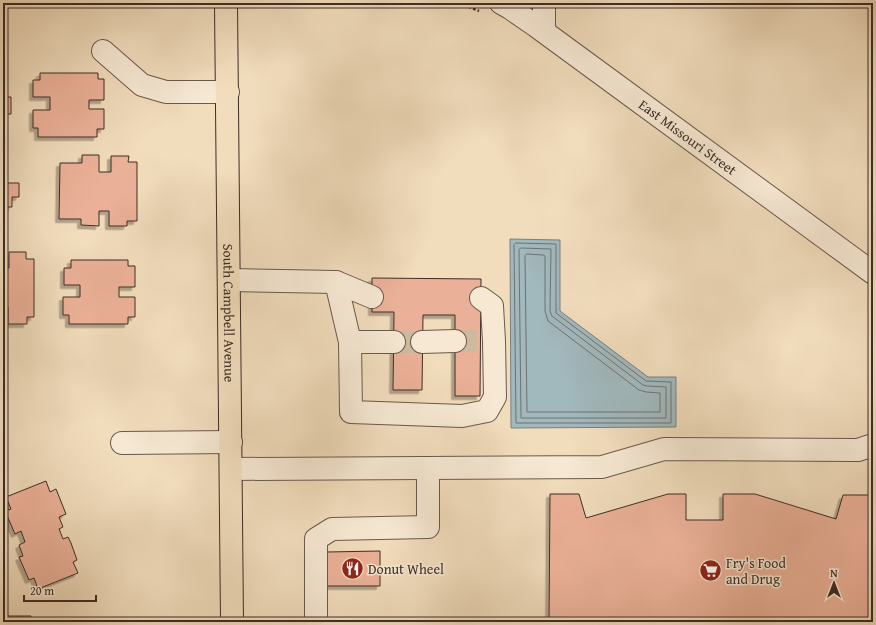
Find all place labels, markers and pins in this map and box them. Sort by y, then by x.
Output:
place label: Fry's Food and Drug [726,553,786,589]
restaurant icon: Donut Wheel [340,556,366,582]
supermarket icon: Fry's Food and Drug [697,558,723,584]
place label: Donut Wheel [368,559,444,579]

